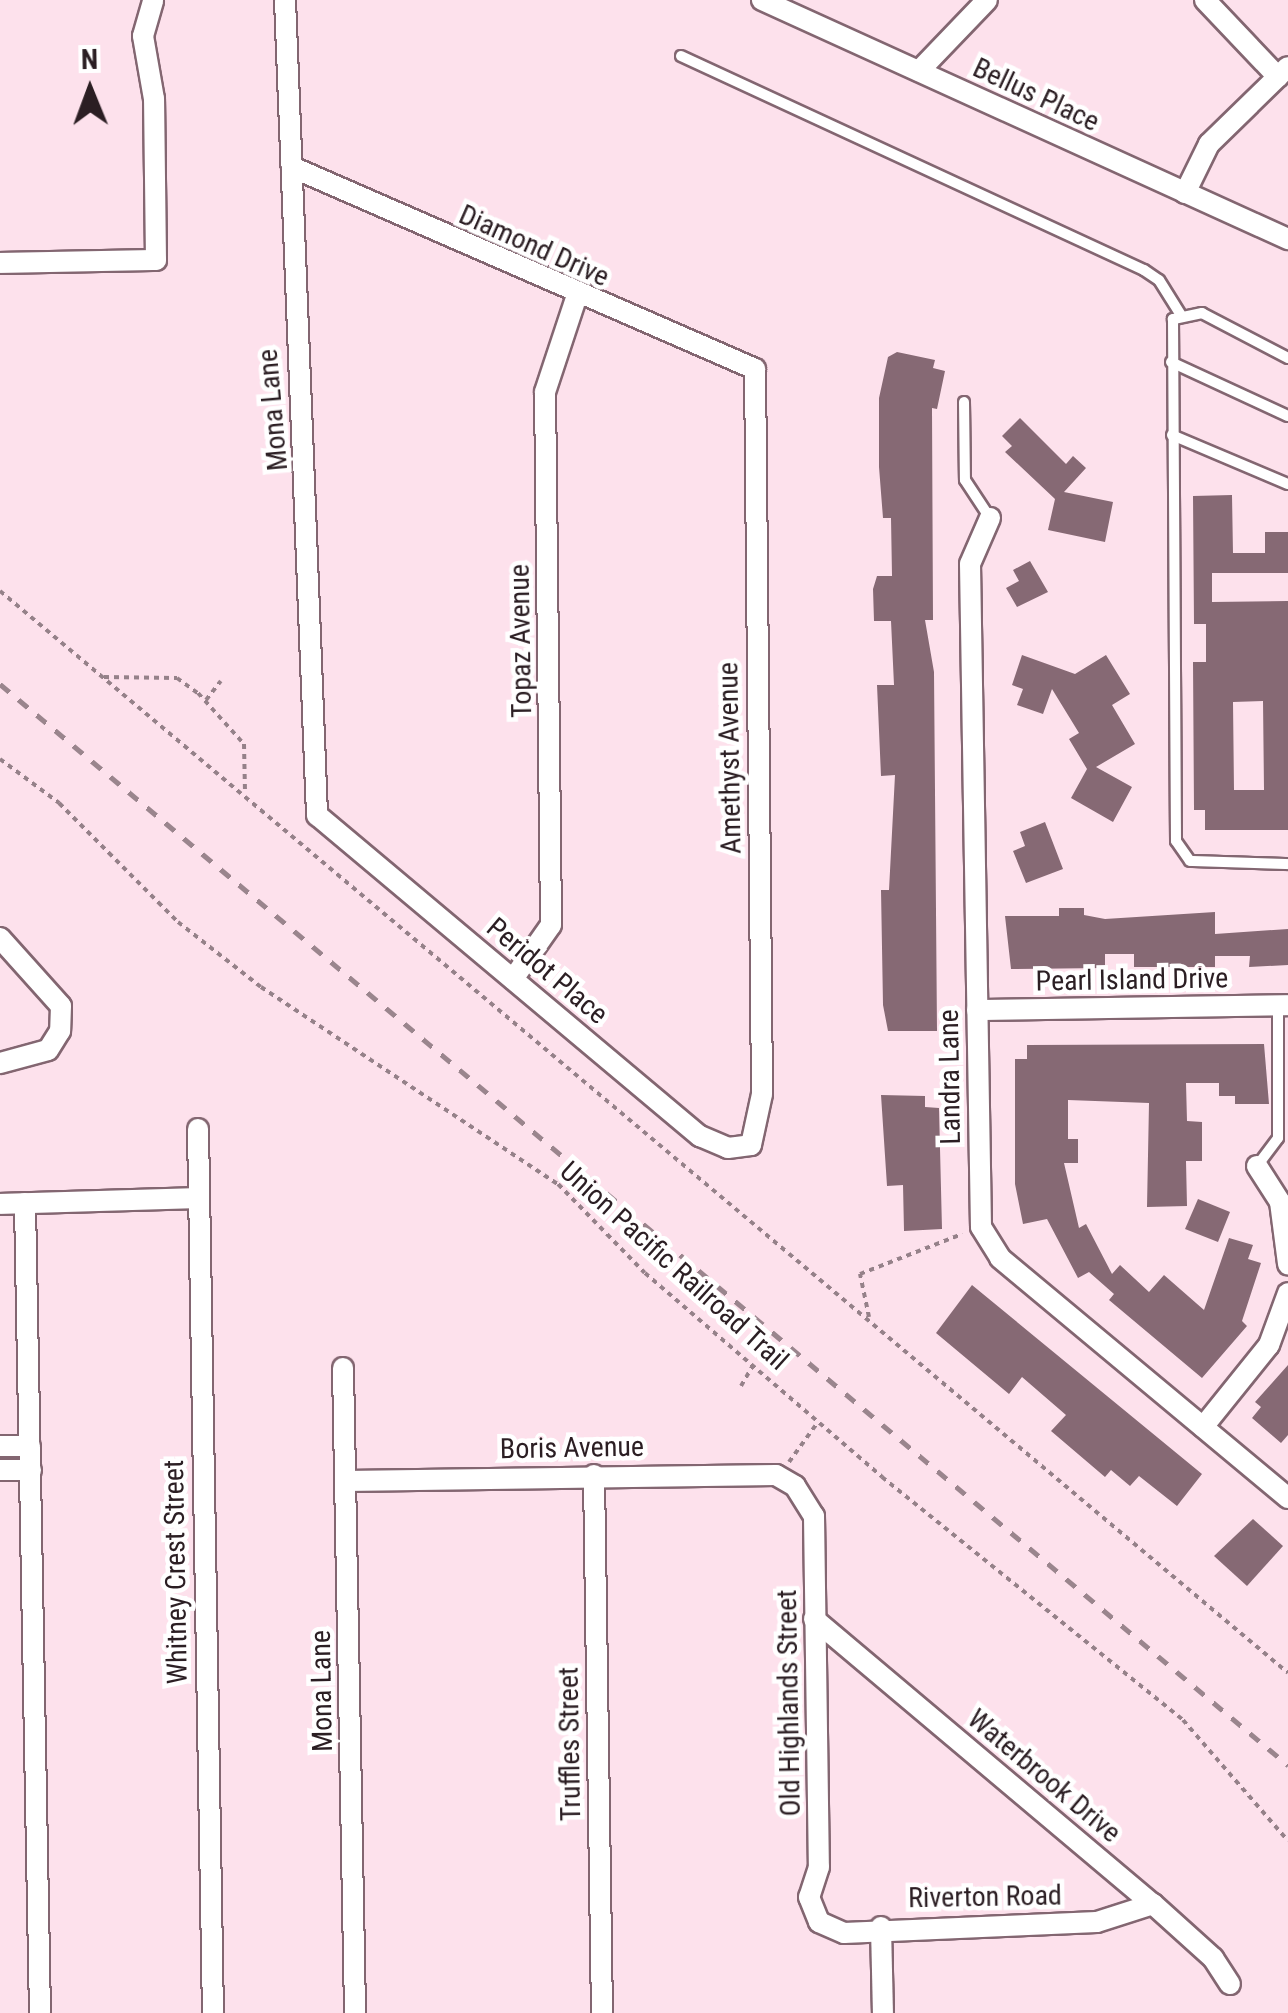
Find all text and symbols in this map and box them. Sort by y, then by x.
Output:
north arrow [40,40,140,140]
text: N [81,43,98,76]
street label: Bellus Place [968,51,1104,139]
street label: Diamond Drive [454,198,614,294]
street label: Mona Lane [251,348,295,472]
street label: Topaz Avenue [503,564,539,718]
street label: Amethyst Avenue [712,662,748,854]
street label: Peridot Place [480,911,614,1031]
street label: Pearl Island Drive [1035,962,1229,998]
street label: Landra Lane [932,1009,968,1145]
street label: Union Pacific Railroad Trail [553,1155,795,1377]
street label: Boris Avenue [500,1430,644,1466]
street label: Whitney Crest Street [157,1459,195,1685]
street label: Old Highlands Street [770,1589,808,1817]
street label: Mona Lane [304,1630,340,1752]
street label: Truffles Street [552,1667,588,1821]
street label: Waterbrook Drive [961,1702,1127,1850]
street label: Riverton Road [908,1879,1062,1915]

